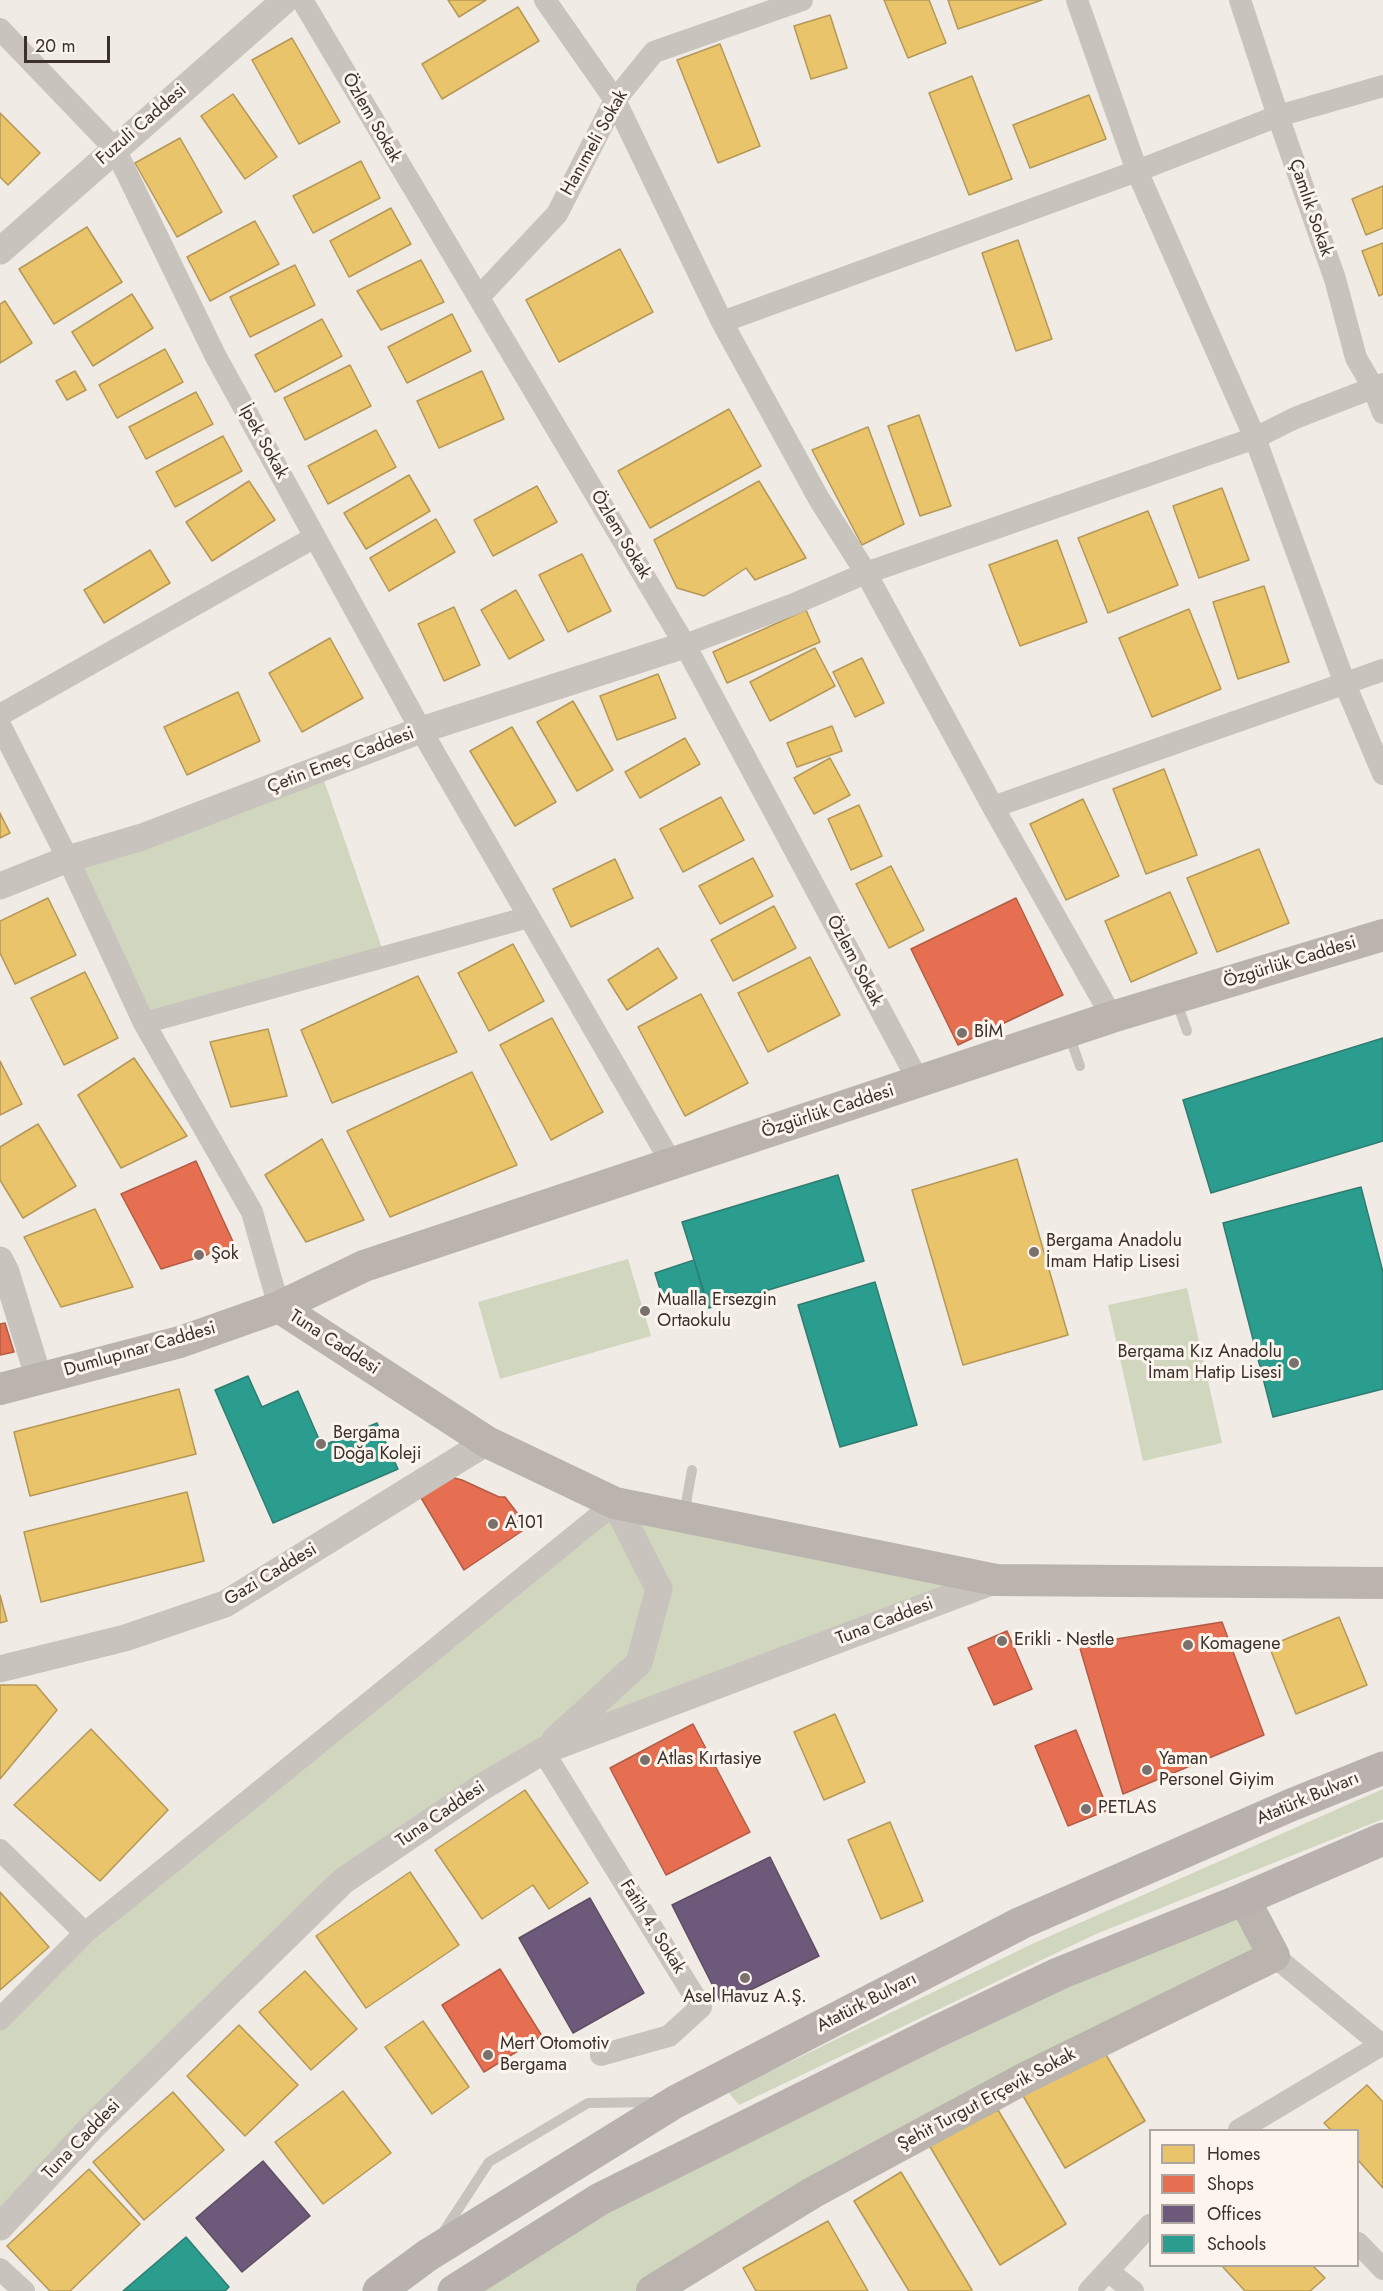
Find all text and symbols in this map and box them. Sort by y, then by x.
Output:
scale bar [27,24,112,62]
text: 20 m [35,33,75,59]
street label: Özlem Sokak [337,69,405,167]
street label: Fuzuli Caddesi [92,80,192,170]
street label: Hanımeli Sokak [557,86,633,200]
street label: Çamlık Sokak [1283,157,1337,259]
street label: İpek Sokak [234,401,292,483]
street label: Özlem Sokak [585,487,655,583]
street label: Çetin Emeç Caddesi [265,723,417,799]
street label: Özlem Sokak [821,912,887,1010]
street label: Özgürlük Caddesi [1221,933,1359,993]
place label: BİM [974,1022,1003,1044]
marker: BİM [955,1026,969,1040]
street label: Özgürlük Caddesi [759,1080,897,1144]
place label: Bergama Anadolu İmam Hatip Lisesi [1046,1231,1182,1274]
place label: Şok [211,1244,239,1266]
marker: Bergama Anadolu İmam Hatip Lisesi [1027,1245,1041,1259]
marker: Şok [192,1248,206,1262]
place label: Mualla Ersezgin Ortaokulu [657,1290,777,1332]
marker: Mualla Ersezgin Ortaokulu [638,1304,652,1318]
street label: Tuna Caddesi [285,1306,383,1380]
street label: Dumlupınar Caddesi [62,1318,218,1382]
place label: Bergama Kız Anadolu İmam Hatip Lisesi [1118,1342,1282,1384]
marker: Bergama Kız Anadolu İmam Hatip Lisesi [1287,1356,1301,1370]
place label: Bergama Doğa Koleji [333,1423,421,1466]
marker: Bergama Doğa Koleji [314,1437,328,1451]
place label: A101 [505,1513,544,1535]
marker: A101 [486,1517,500,1531]
street label: Gazi Caddesi [221,1539,321,1611]
street label: Tuna Caddesi [833,1594,937,1650]
place label: Erikli - Nestle [1014,1630,1114,1652]
marker: Erikli - Nestle [995,1634,1009,1648]
place label: Komagene [1200,1634,1280,1656]
marker: Komagene [1181,1638,1195,1652]
place label: Atlas Kırtasiye [657,1749,762,1771]
place label: Yaman Personel Giyim [1159,1749,1274,1792]
marker: Atlas Kırtasiye [638,1753,652,1767]
marker: Yaman Personel Giyim [1140,1763,1154,1777]
street label: Atatürk Bulvarı [1254,1768,1362,1830]
street label: Tuna Caddesi [392,1777,490,1853]
place label: PETLAS [1098,1798,1157,1820]
marker: PETLAS [1079,1802,1093,1816]
street label: Fatih 4. Sokak [615,1876,689,1978]
street label: Atatürk Bulvarı [813,1969,921,2037]
marker: Asel Havuz A.Ş. [738,1971,752,1985]
place label: Asel Havuz A.Ş. [683,1987,807,2009]
place label: Mert Otomotiv Bergama [500,2034,609,2076]
street label: Şehit Turgut Erçevik Sokak [894,2044,1080,2156]
marker: Mert Otomotiv Bergama [481,2048,495,2062]
street label: Tuna Caddesi [39,2096,125,2184]
legend [1149,2129,1359,2267]
text: Homes [1207,2141,1260,2167]
text: Shops [1207,2171,1254,2197]
text: Offices [1207,2201,1261,2227]
text: Schools [1207,2231,1266,2257]

